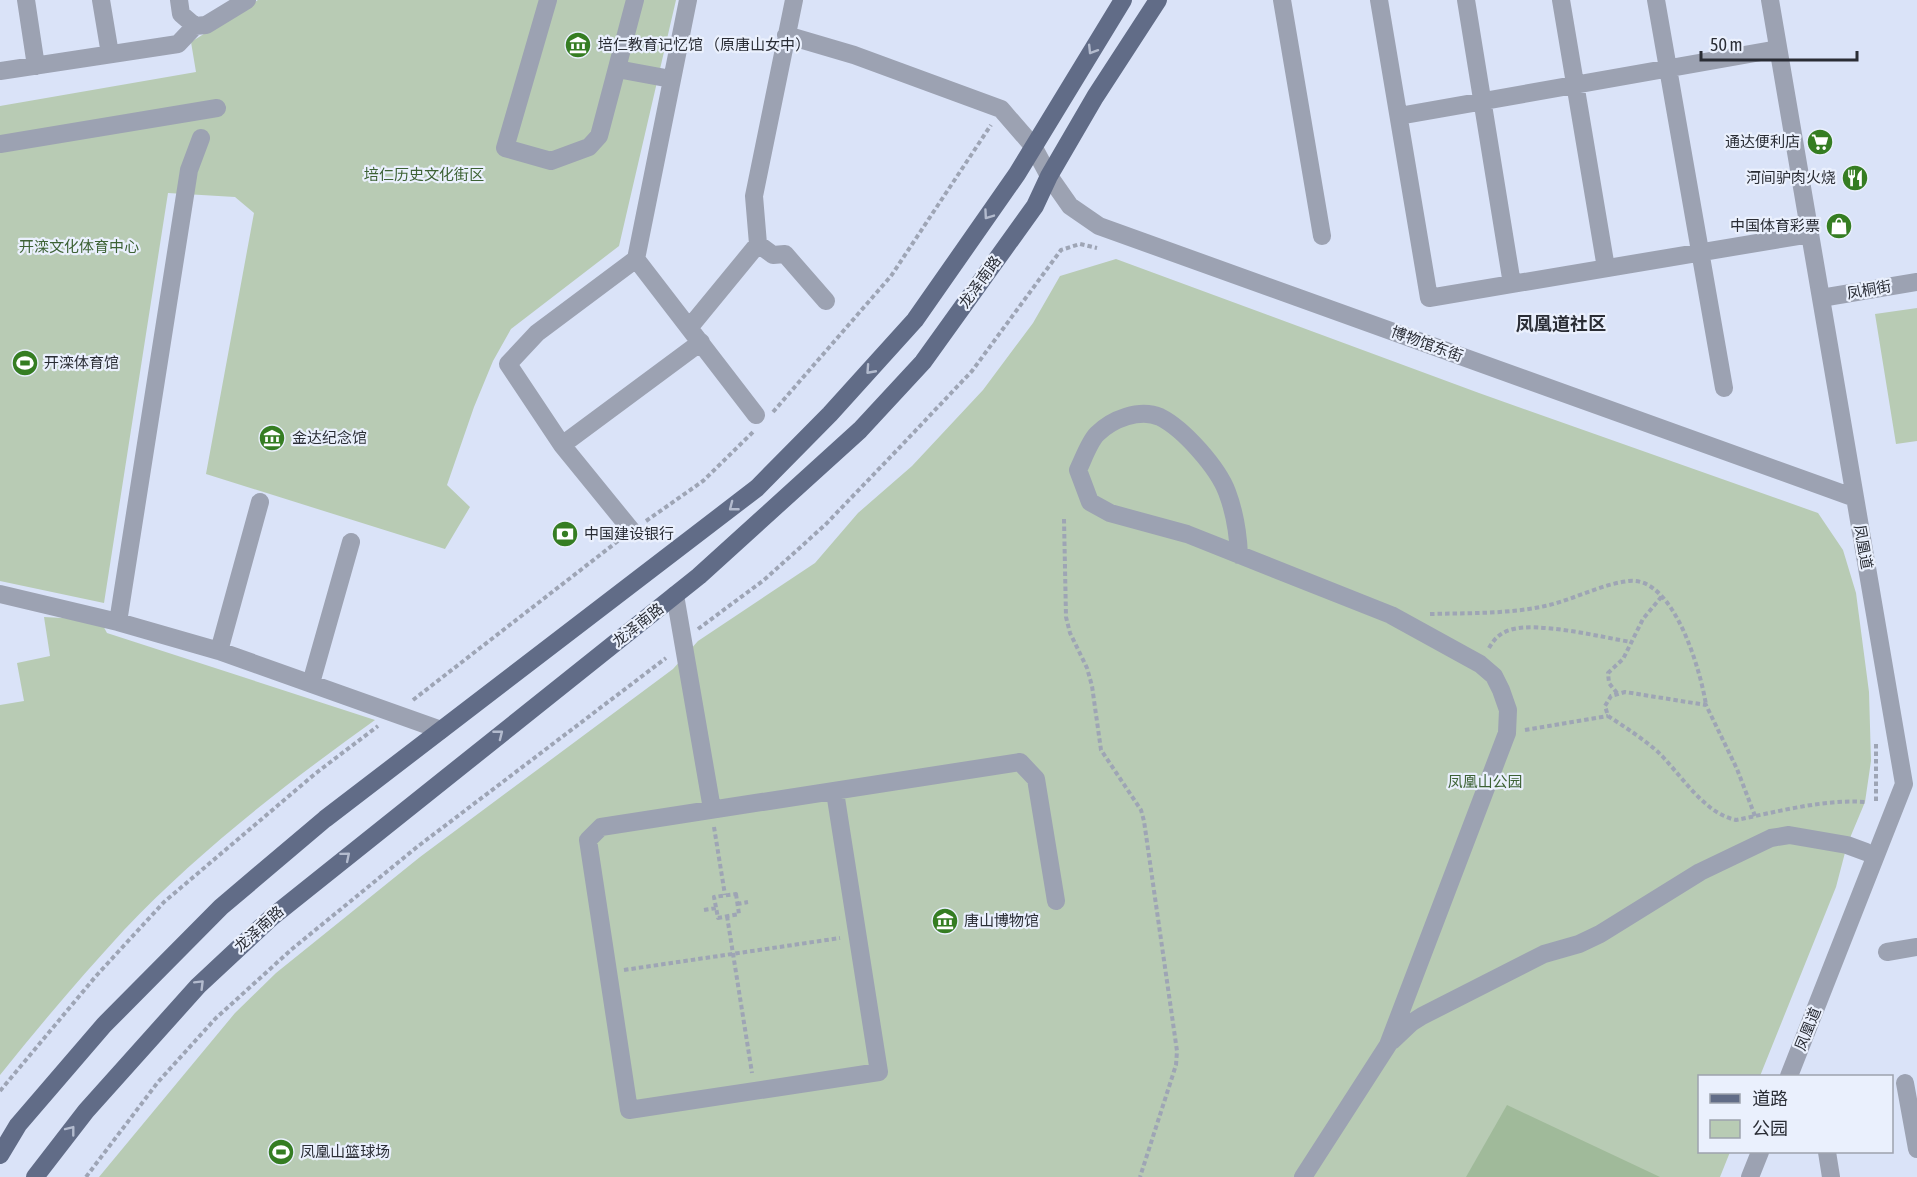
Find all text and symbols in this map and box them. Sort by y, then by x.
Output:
scale bar [1701,24,1857,62]
museum icon: 培仁教育记忆馆 （原唐山女中） [563,30,593,60]
text: 50 m [1710,34,1742,55]
place label: 培仁教育记忆馆 （原唐山女中） [598,36,810,53]
one-way arrow [1088,44,1100,54]
supermarket icon: 通达便利店 [1805,127,1835,157]
place label: 通达便利店 [1725,133,1800,150]
restaurant icon: 河间驴肉火烧 [1840,163,1870,193]
park label: 培仁历史文化街区 [364,166,484,183]
place label: 河间驴肉火烧 [1746,169,1836,186]
one-way arrow [984,208,995,219]
shop icon: 中国体育彩票 [1824,211,1854,241]
place label: 中国体育彩票 [1730,217,1820,234]
park label: 开滦文化体育中心 [19,238,139,255]
street label: 龙泽南路 [955,252,1004,311]
street label: 凤桐街 [1845,277,1893,302]
district label: 凤凰道社区 [1516,313,1606,334]
street label: 博物馆东街 [1389,323,1465,364]
sports icon: 开滦体育馆 [10,348,40,378]
place label: 开滦体育馆 [44,354,119,371]
one-way arrow [866,363,877,373]
museum icon: 金达纪念馆 [257,423,287,453]
place label: 金达纪念馆 [292,429,367,446]
one-way arrow [728,500,739,511]
bank icon: 中国建设银行 [550,519,580,549]
street label: 凤凰道 [1851,523,1876,571]
place label: 中国建设银行 [584,525,674,542]
street label: 龙泽南路 [609,599,667,650]
one-way arrow [492,731,503,742]
park label: 凤凰山公园 [1447,773,1523,790]
one-way arrow [339,852,350,863]
street label: 龙泽南路 [231,902,287,955]
museum icon: 唐山博物馆 [930,906,960,936]
place label: 唐山博物馆 [964,912,1039,929]
one-way arrow [193,981,204,991]
street label: 凤凰道 [1791,1005,1824,1053]
legend [1698,1075,1893,1153]
text: 道路 [1752,1088,1788,1109]
text: 公园 [1752,1118,1788,1139]
one-way arrow [63,1126,74,1137]
sports icon: 凤凰山篮球场 [266,1137,296,1167]
place label: 凤凰山篮球场 [300,1143,390,1160]

